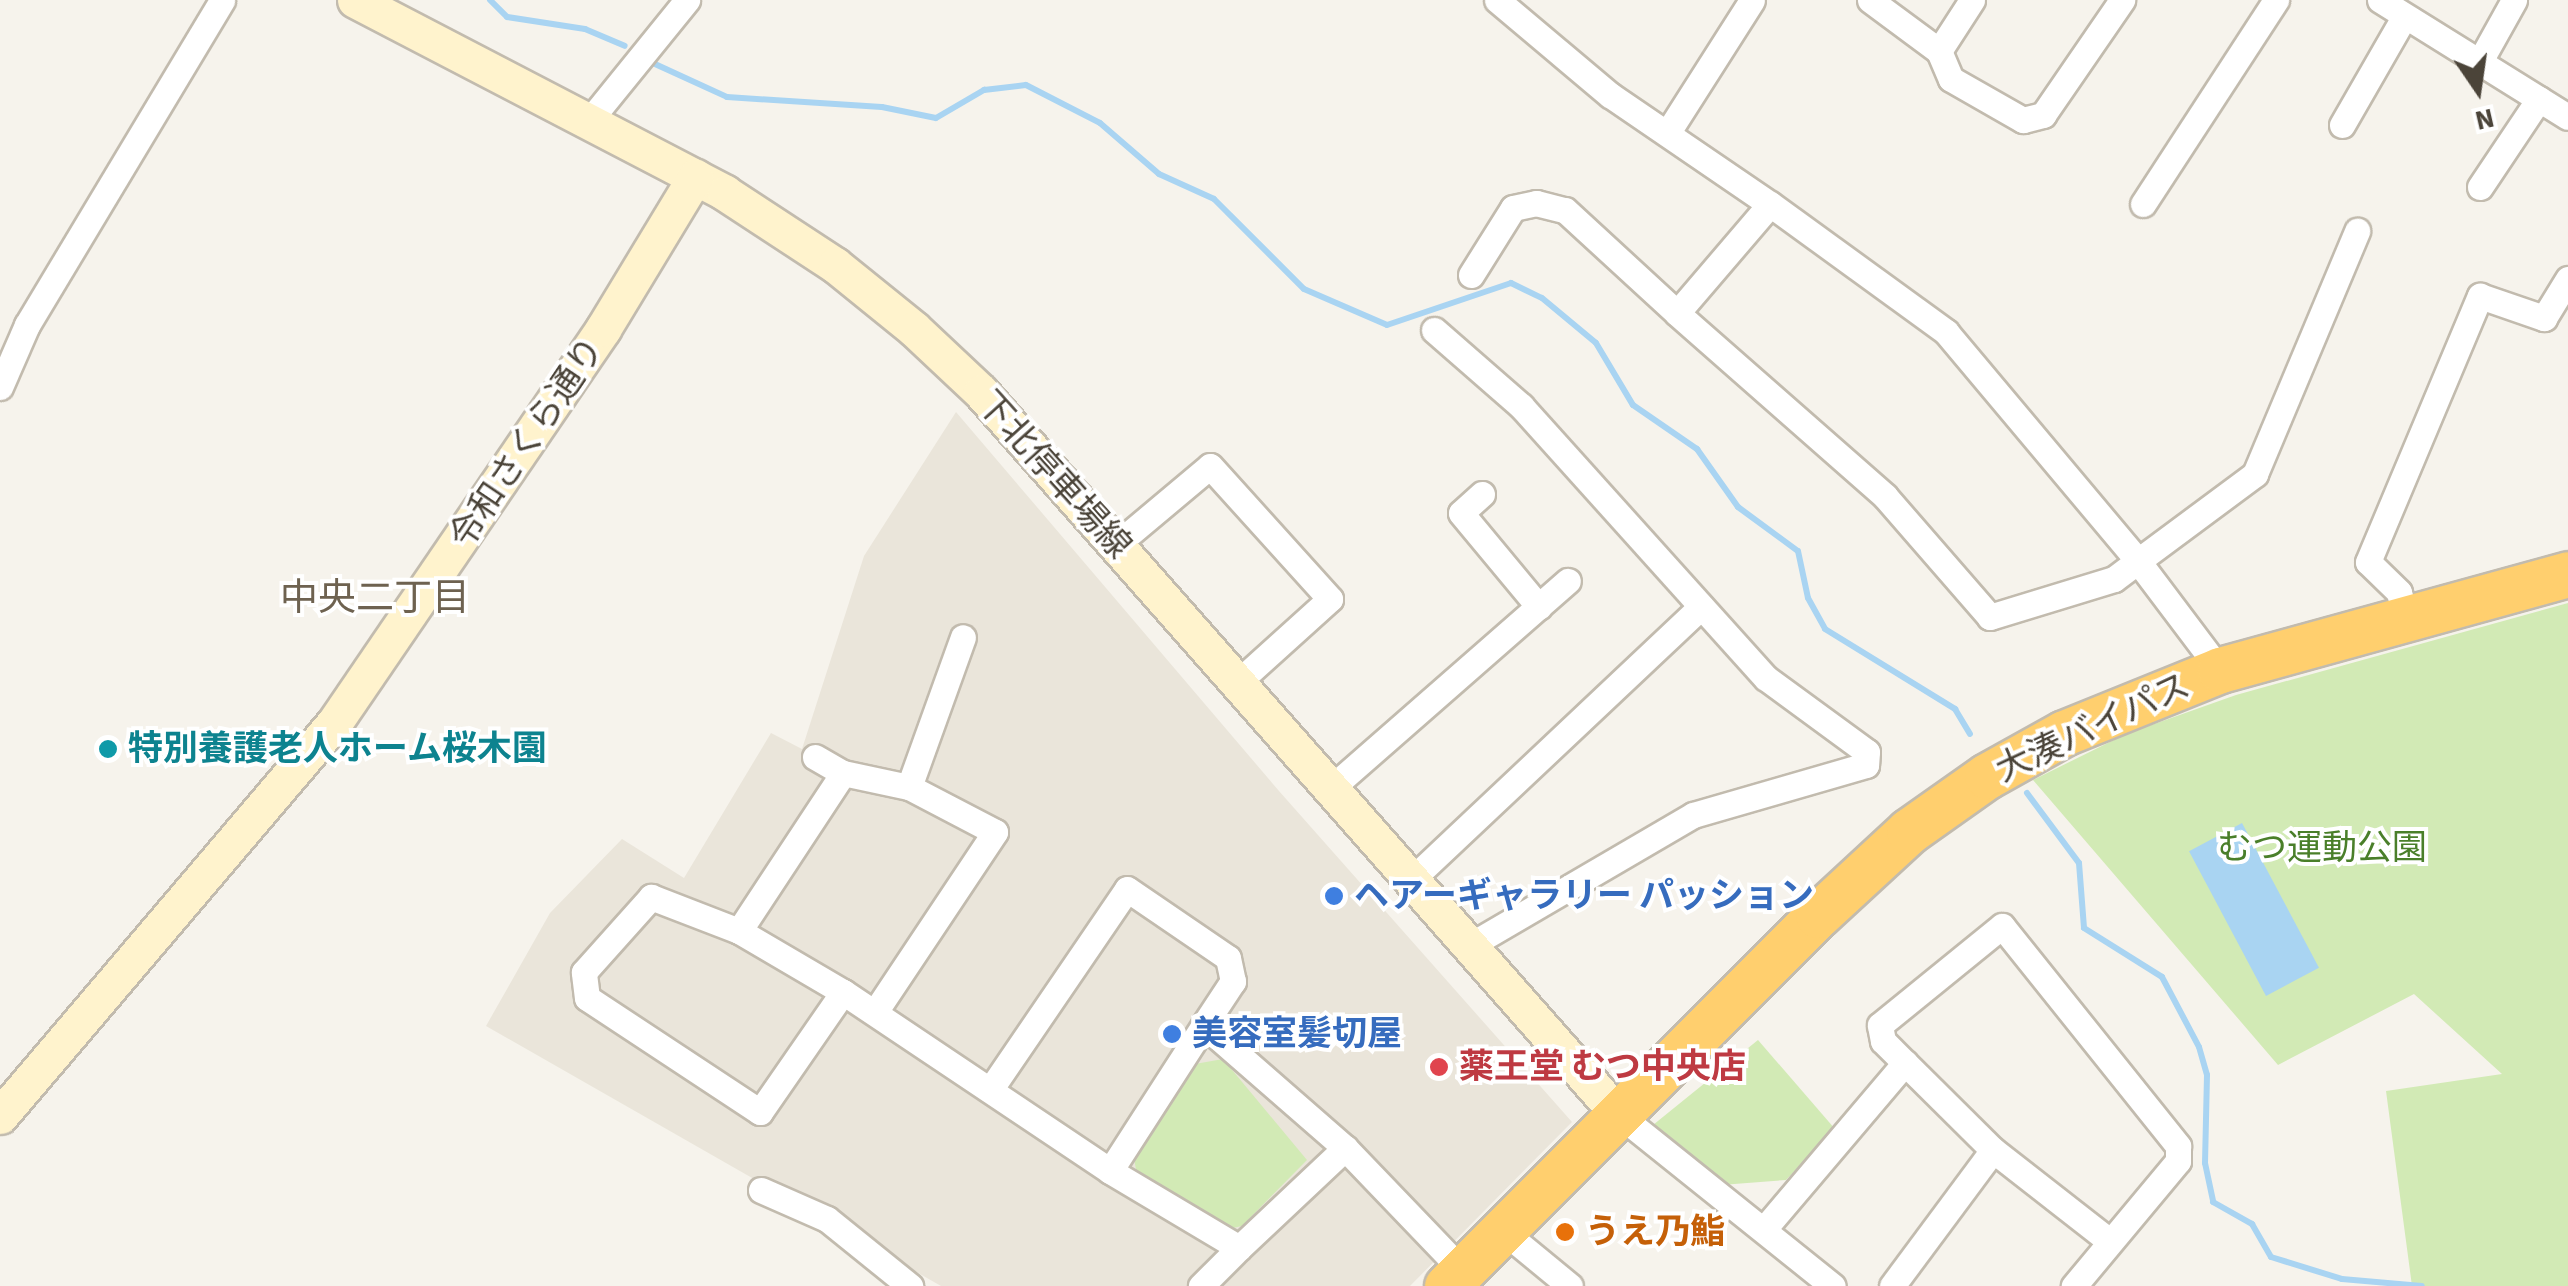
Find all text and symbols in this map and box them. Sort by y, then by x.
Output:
north arrow [2428,40,2528,140]
text: N [2471,98,2498,141]
street label: 令和さくら通り [441,330,613,556]
street label: 下北停車場線 [968,383,1140,567]
district label: 中央二丁目 [280,576,470,622]
street label: 大湊バイパス [1989,665,2197,791]
place label: 特別養護老人ホーム桜木園 [128,728,548,770]
marker: 特別養護老人ホーム桜木園 [97,738,119,760]
park label: むつ運動公園 [2217,827,2427,869]
place label: ヘアーギャラリー パッション [1354,875,1814,917]
marker: ヘアーギャラリー パッション [1323,885,1345,907]
place label: 美容室髪切屋 [1192,1013,1402,1055]
marker: 美容室髪切屋 [1161,1023,1183,1045]
place label: 薬王堂 むつ中央店 [1459,1046,1746,1088]
marker: 薬王堂 むつ中央店 [1428,1056,1450,1078]
place label: うえ乃鮨 [1585,1211,1725,1253]
marker: うえ乃鮨 [1554,1221,1576,1243]

